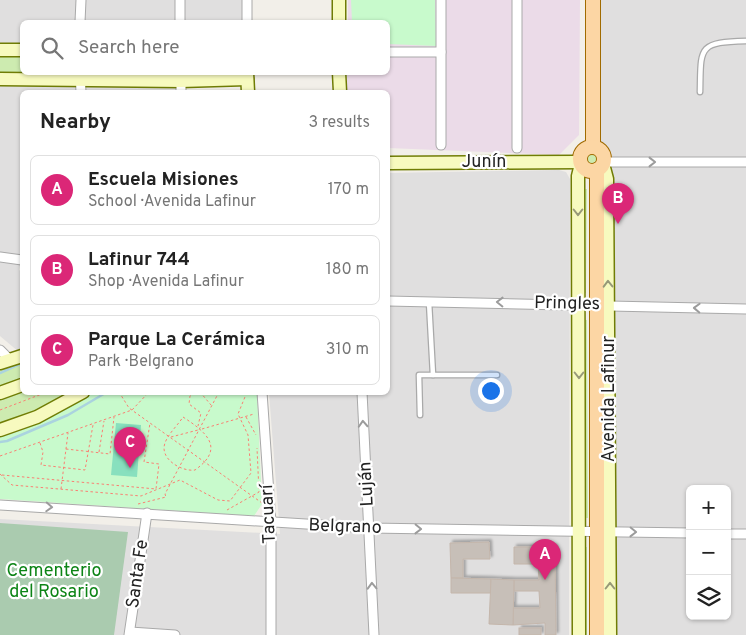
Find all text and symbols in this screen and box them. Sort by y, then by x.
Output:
search box [20,20,390,75]
icon: search [38,34,66,62]
text: Search here [78,36,180,60]
text: Nearby [40,109,111,136]
text: 3 results [308,113,370,133]
street label: Junín [462,151,506,174]
one-way arrow [648,157,656,167]
text: Escuela Misiones [88,168,239,192]
text: A [51,180,63,200]
text: 170 m [328,180,369,200]
pin: B [602,183,634,224]
text: School · Avenida Lafinur [88,192,256,212]
one-way arrow [573,209,583,217]
text: Lafinur 744 [88,248,190,272]
text: B [51,260,63,280]
text: 180 m [326,260,369,280]
text: Shop · Avenida Lafinur [88,272,244,292]
one-way arrow [603,280,614,288]
street label: Pringles [534,292,600,316]
one-way arrow [496,297,504,307]
one-way arrow [693,302,701,313]
text: Parque La Cerámica [88,328,265,352]
street label: Avenida Lafinur [598,336,621,462]
text: C [52,340,62,360]
text: 310 m [326,340,369,360]
text: Park · Belgrano [88,352,194,372]
one-way arrow [574,372,584,379]
your location [478,378,504,404]
one-way arrow [358,420,369,428]
pin: C [114,427,146,468]
street label: Luján [354,461,380,507]
street label: Tacuarí [256,482,282,544]
map controls [686,485,731,620]
button: + [686,485,731,530]
one-way arrow [45,502,53,513]
street label: Belgrano [308,514,382,540]
one-way arrow [415,524,423,534]
one-way arrow [630,527,638,538]
button: − [686,530,731,575]
street label: Santa Fe [122,538,154,610]
pin: A [529,539,561,580]
park label: Cementerio del Rosario [7,560,101,604]
button: layers [686,575,731,620]
one-way arrow [367,582,377,590]
one-way arrow [605,582,615,590]

